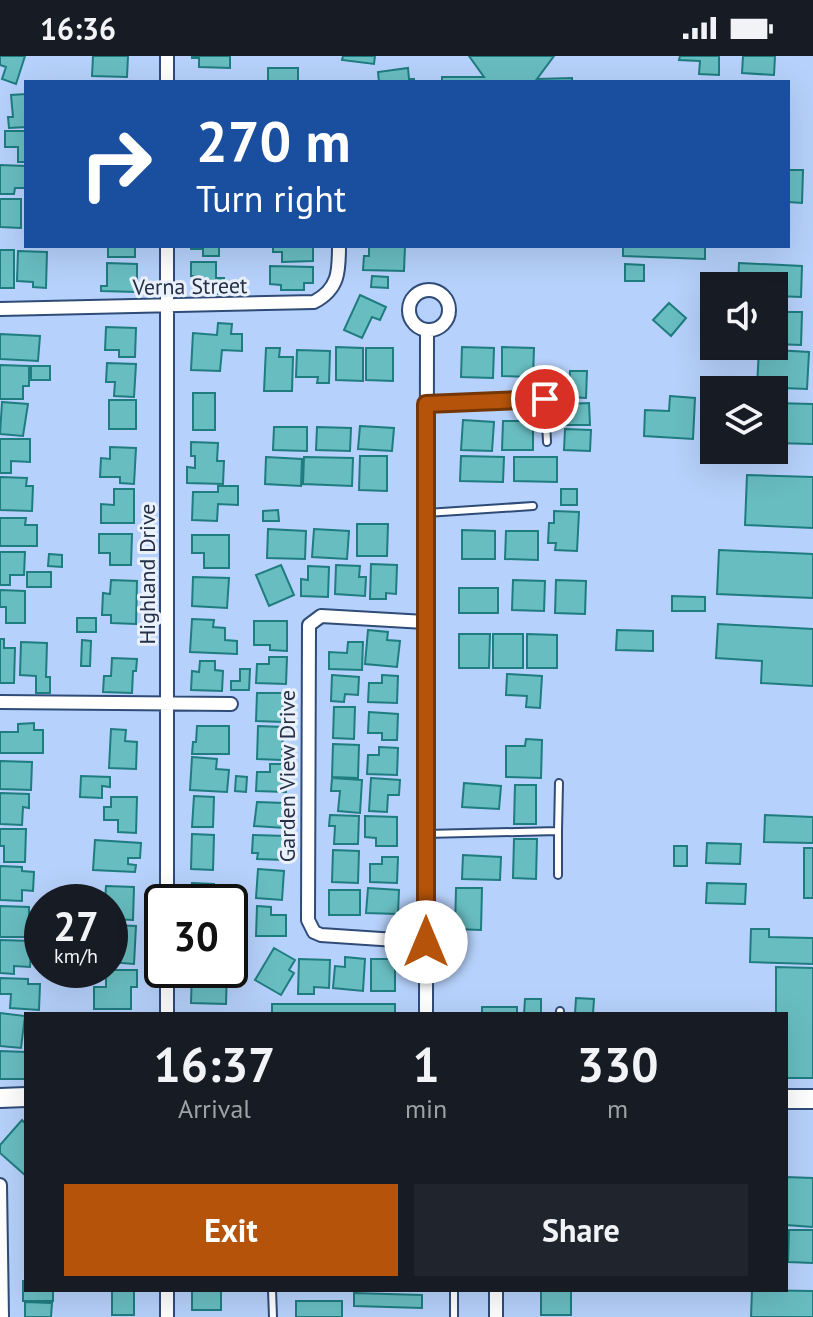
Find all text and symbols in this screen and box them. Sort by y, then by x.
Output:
text: 16:36 [40,9,116,48]
text: 270 m [196,105,351,177]
icon: right [64,112,168,216]
text: Turn right [196,175,346,222]
street label: Verna Street [131,271,248,301]
map controls [700,272,788,464]
button: sound [700,272,788,360]
pin [511,365,579,433]
button: layers [700,376,788,464]
icon: arrive [523,377,567,421]
street label: Highland Drive [133,504,161,644]
street label: Garden View Drive [273,690,301,862]
speed limit sign: 30 [144,884,248,988]
text: 27 [53,900,99,952]
position arrow [384,900,468,984]
text: km/h [54,943,98,969]
text: 16:37 [154,1033,275,1095]
text: 1 [412,1033,440,1095]
text: 330 [577,1033,658,1095]
text: Arrival [178,1092,251,1125]
text: min [405,1092,447,1125]
text: m [607,1092,628,1125]
button: Exit [64,1184,398,1276]
button: Share [414,1184,748,1276]

